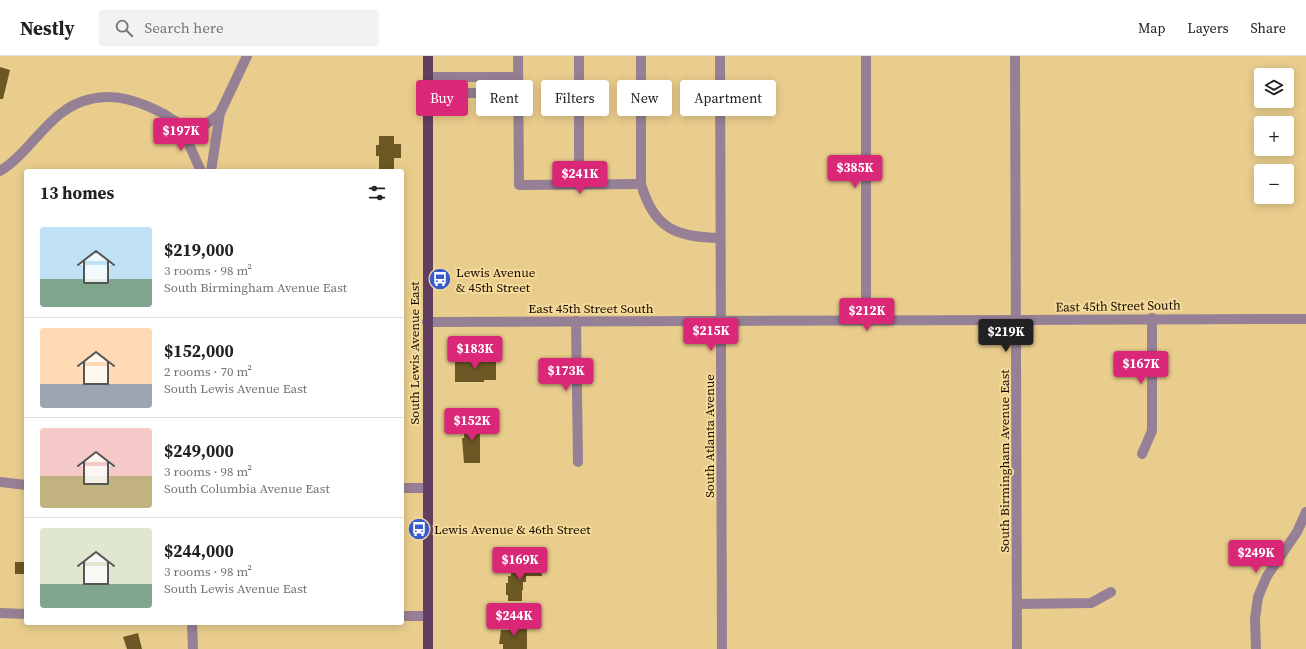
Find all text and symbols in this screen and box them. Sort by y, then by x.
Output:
search box [99,10,379,46]
text: Nestly [20,15,75,41]
icon: search [113,17,135,39]
text: Search here [145,17,224,38]
text: Map [1138,18,1165,38]
text: Layers [1187,18,1229,38]
text: Share [1251,18,1286,38]
map controls [1254,68,1294,204]
button: layers [1254,68,1294,108]
chip: Buy [416,80,468,116]
chip: Rent [476,80,533,116]
chip: Filters [541,80,609,116]
chip: New [617,80,672,116]
chip: Apartment [680,80,776,116]
button: + [1254,116,1294,156]
pin: $197K [153,118,209,152]
text: $197K [162,122,200,139]
pin: $385K [827,155,883,189]
text: $385K [836,159,874,176]
pin: $241K [552,161,608,195]
button: − [1254,164,1294,204]
text: $241K [561,165,599,182]
text: 13 homes [40,181,114,205]
icon: filters [366,182,388,204]
text: $219,000 [164,238,234,262]
icon: home [72,243,120,291]
text: 3 rooms · 98 m² [164,262,252,279]
place label: Lewis Avenue & 45th Street [456,264,536,296]
bus stop icon: Lewis Avenue & 45th Street [427,266,453,292]
text: South Birmingham Avenue East [164,279,347,296]
street label: South Lewis Avenue East [406,281,423,425]
street label: East 45th Street South [1055,296,1181,316]
pin: $212K [839,298,895,332]
street label: East 45th Street South [528,300,654,317]
text: $212K [848,302,886,319]
pin: $215K [683,318,739,352]
pin: $219K [978,319,1034,353]
text: $215K [692,322,730,339]
text: $219K [987,323,1025,340]
pin: $183K [447,336,503,370]
text: $152,000 [164,339,234,363]
text: $183K [456,340,494,357]
icon: home [72,344,120,392]
pin: $167K [1113,351,1169,385]
text: $167K [1122,355,1160,372]
pin: $173K [538,358,594,392]
text: $173K [547,362,585,379]
text: 2 rooms · 70 m² [164,363,252,380]
street label: South Birmingham Avenue East [996,369,1013,553]
street label: South Atlanta Avenue [701,374,718,498]
text: South Lewis Avenue East [164,380,307,397]
pin: $152K [444,408,500,442]
text: $152K [453,412,491,429]
text: $249,000 [164,439,234,463]
icon: home [72,444,120,492]
text: 3 rooms · 98 m² [164,463,252,480]
text: South Columbia Avenue East [164,480,330,497]
bus stop icon: Lewis Avenue & 46th Street [406,516,432,542]
place label: Lewis Avenue & 46th Street [434,521,591,538]
text: $244,000 [164,539,234,563]
pin: $249K [1228,540,1284,574]
icon: home [72,544,120,592]
text: $249K [1237,544,1275,561]
pin: $169K [492,547,548,581]
text: $169K [501,551,539,568]
text: 3 rooms · 98 m² [164,563,252,580]
text: South Lewis Avenue East [164,580,307,597]
pin: $244K [486,603,542,637]
text: $244K [495,607,533,624]

